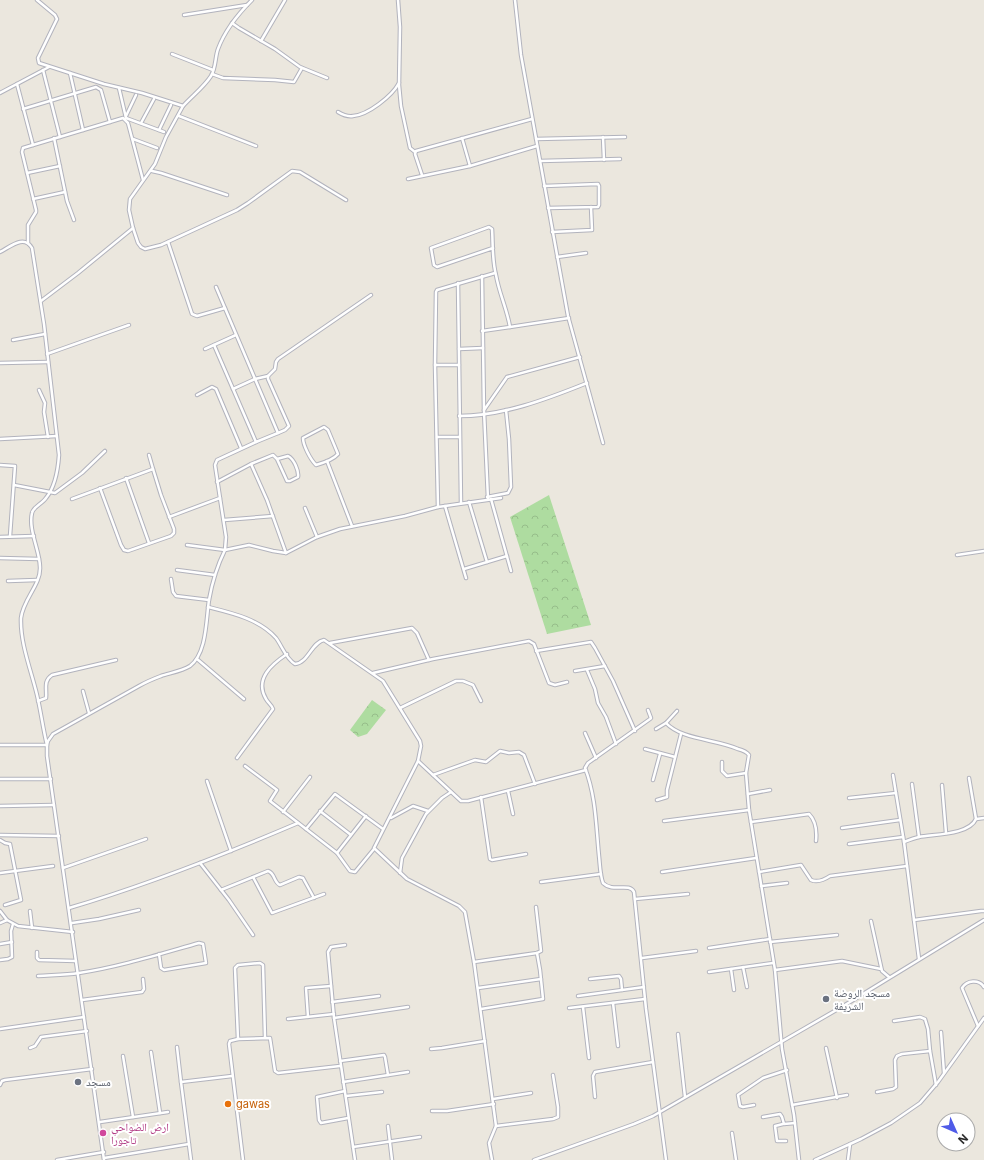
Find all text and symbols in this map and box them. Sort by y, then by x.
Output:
place label: مسجد الروضة الشريفة [834,986,890,1013]
marker: مسجد الروضة الشريفة [821,994,831,1004]
place label: مسجد [86,1075,111,1089]
marker: مسجد [73,1077,83,1087]
place label: gawas [236,1097,270,1111]
marker: gawas [223,1099,233,1109]
north arrow [936,1112,976,1152]
place label: ارض الضواحي تاجورا [111,1120,169,1147]
marker: ارض الضواحي تاجورا [98,1128,108,1138]
text: N [955,1131,971,1147]

